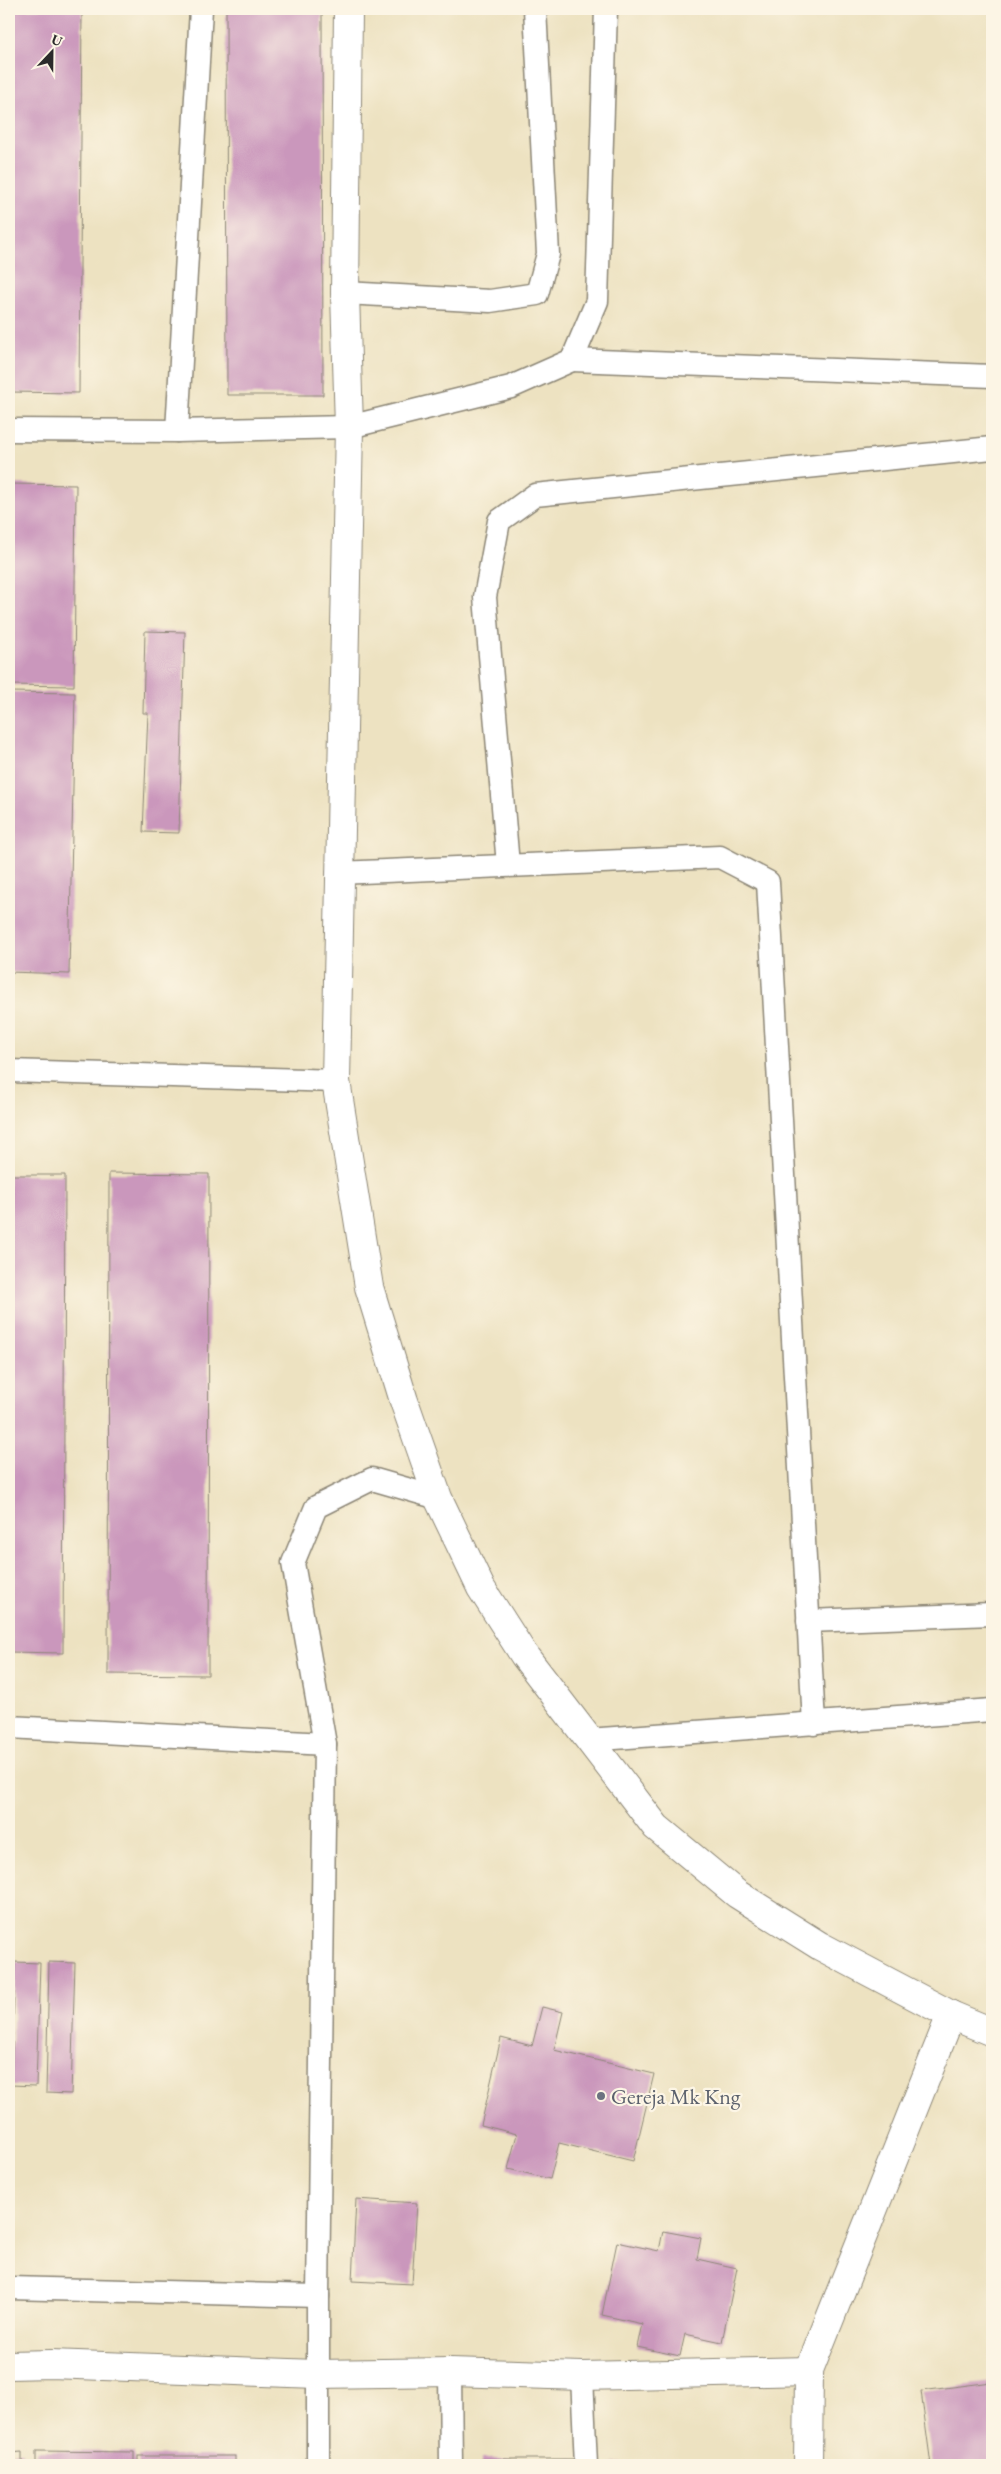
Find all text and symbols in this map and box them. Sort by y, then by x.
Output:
north arrow [28,28,78,78]
text: U [49,30,66,50]
place label: Gereja Mk Kng [611,2082,741,2111]
marker: Gereja Mk Kng [595,2090,607,2102]

